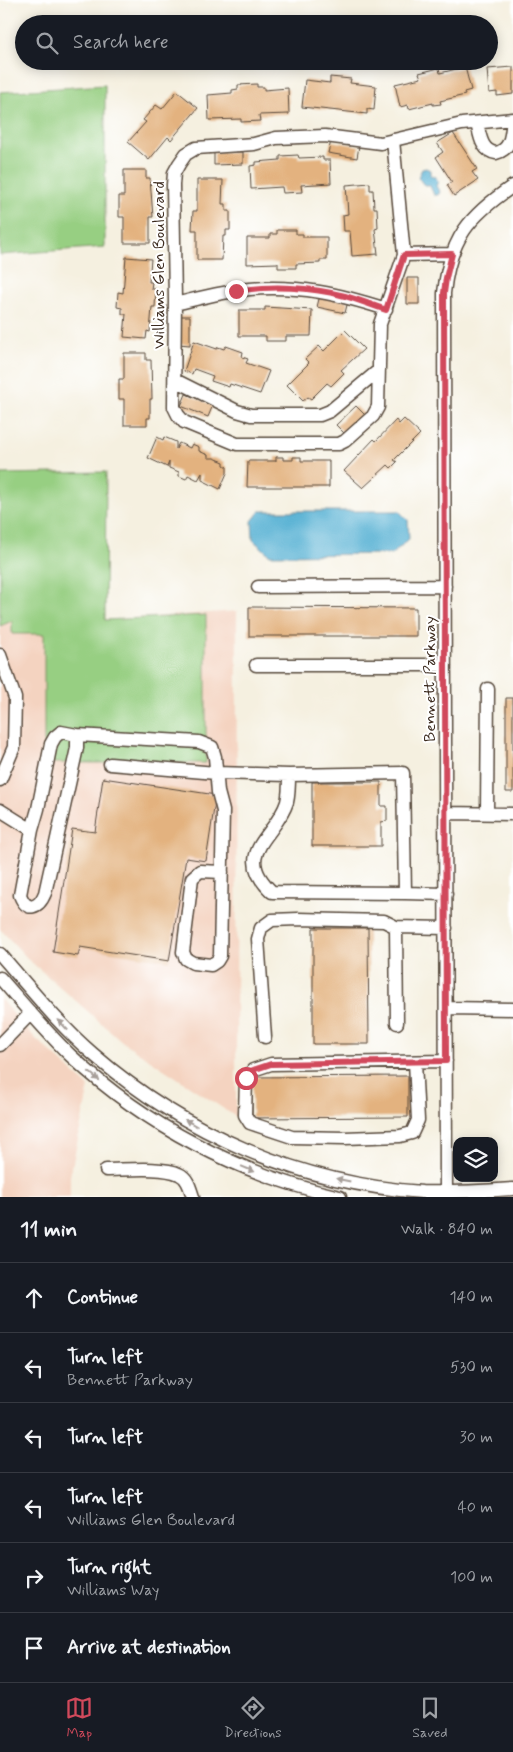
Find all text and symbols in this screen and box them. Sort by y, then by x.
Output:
search box [15,15,498,70]
icon: search [33,29,61,57]
text: Search here [73,30,169,55]
street label: Williams Glen Boulevard [149,181,170,349]
route end [225,280,248,303]
street label: Bennett Parkway [420,616,441,742]
one-way arrow [57,1019,69,1031]
route start [235,1067,258,1090]
one-way arrow [88,1070,100,1082]
one-way arrow [185,1119,198,1128]
map controls [453,1137,498,1182]
button: layers [453,1137,498,1182]
one-way arrow [240,1165,255,1173]
one-way arrow [335,1176,350,1184]
text: 11 min [20,1216,77,1244]
text: Walk · 840 m [401,1219,493,1240]
icon: ahead [20,1284,48,1312]
text: Continue [67,1285,138,1310]
text: 140 m [449,1287,493,1308]
text: Turn left [67,1345,143,1370]
icon: left [20,1354,48,1382]
text: 530 m [450,1357,493,1378]
text: Bennett Parkway [67,1370,193,1391]
icon: left [20,1424,48,1452]
text: Turn left [67,1425,143,1450]
text: 30 m [460,1427,493,1448]
text: Turn left [67,1485,143,1510]
icon: left [20,1494,48,1522]
text: 40 m [457,1497,493,1518]
text: Williams Glen Boulevard [67,1510,235,1531]
text: Turn right [67,1555,151,1580]
icon: right [20,1564,48,1592]
text: 100 m [450,1567,493,1588]
text: Williams Way [67,1580,159,1601]
icon: arrive [20,1634,48,1662]
text: Arrive at destination [67,1635,231,1660]
tab: Map [65,1694,93,1742]
tab: Directions [224,1694,282,1742]
tab: Saved [412,1694,448,1742]

